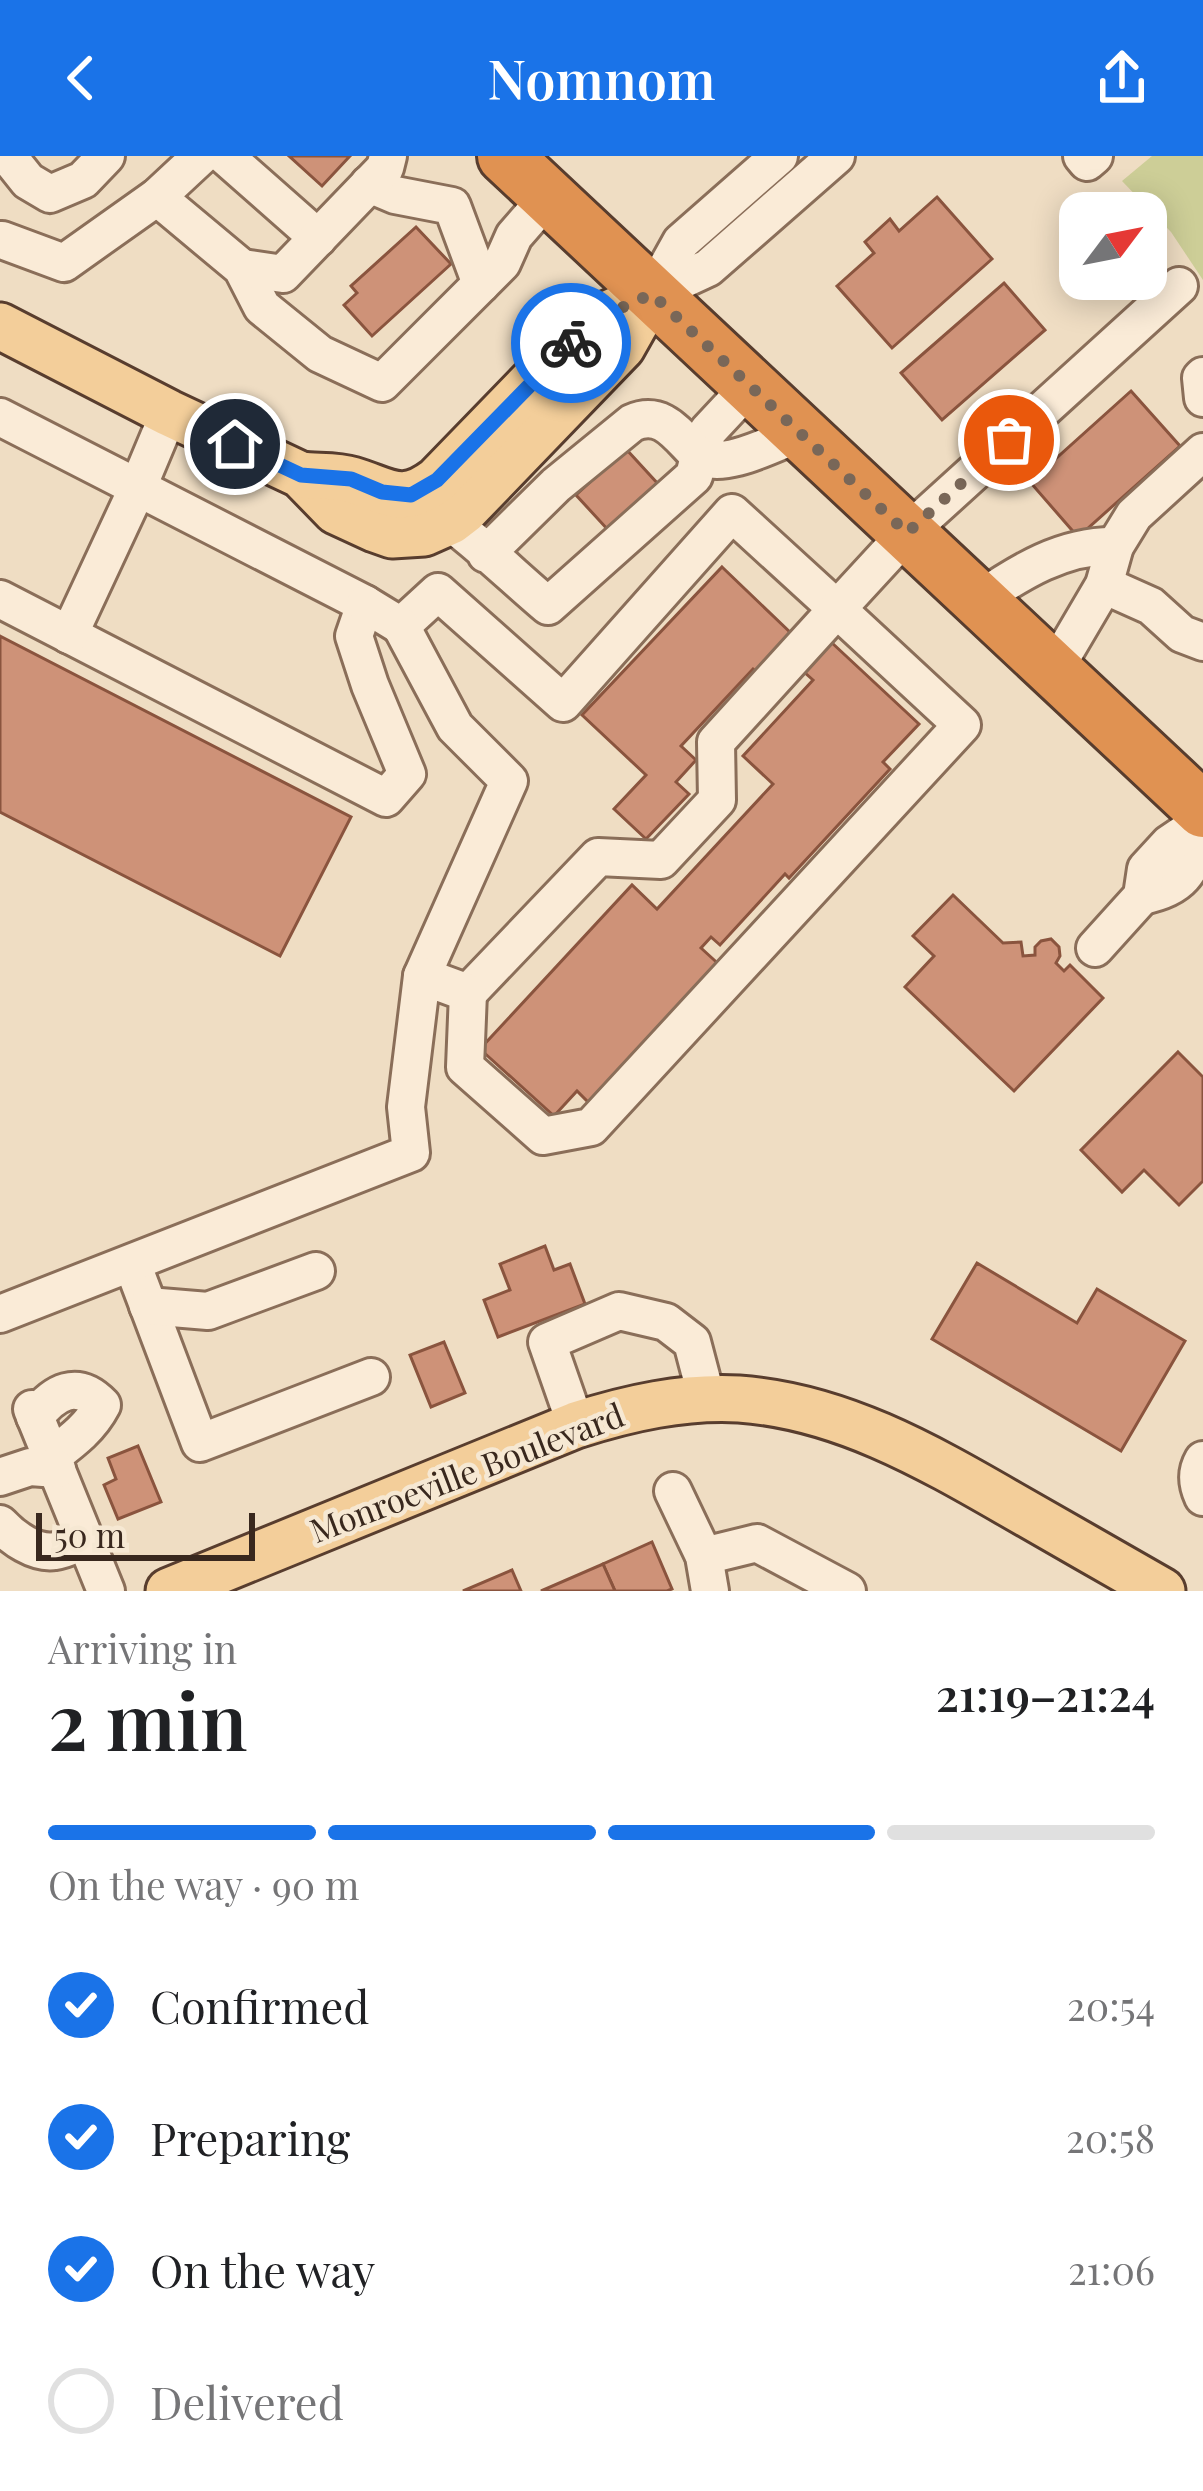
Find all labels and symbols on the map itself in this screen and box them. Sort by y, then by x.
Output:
north arrow [1059,192,1167,300]
courier [511,283,631,403]
pin [958,389,1060,491]
pin [184,393,286,495]
street label: Monroeville Boulevard [303,1391,630,1551]
scale bar [36,1507,255,1560]

